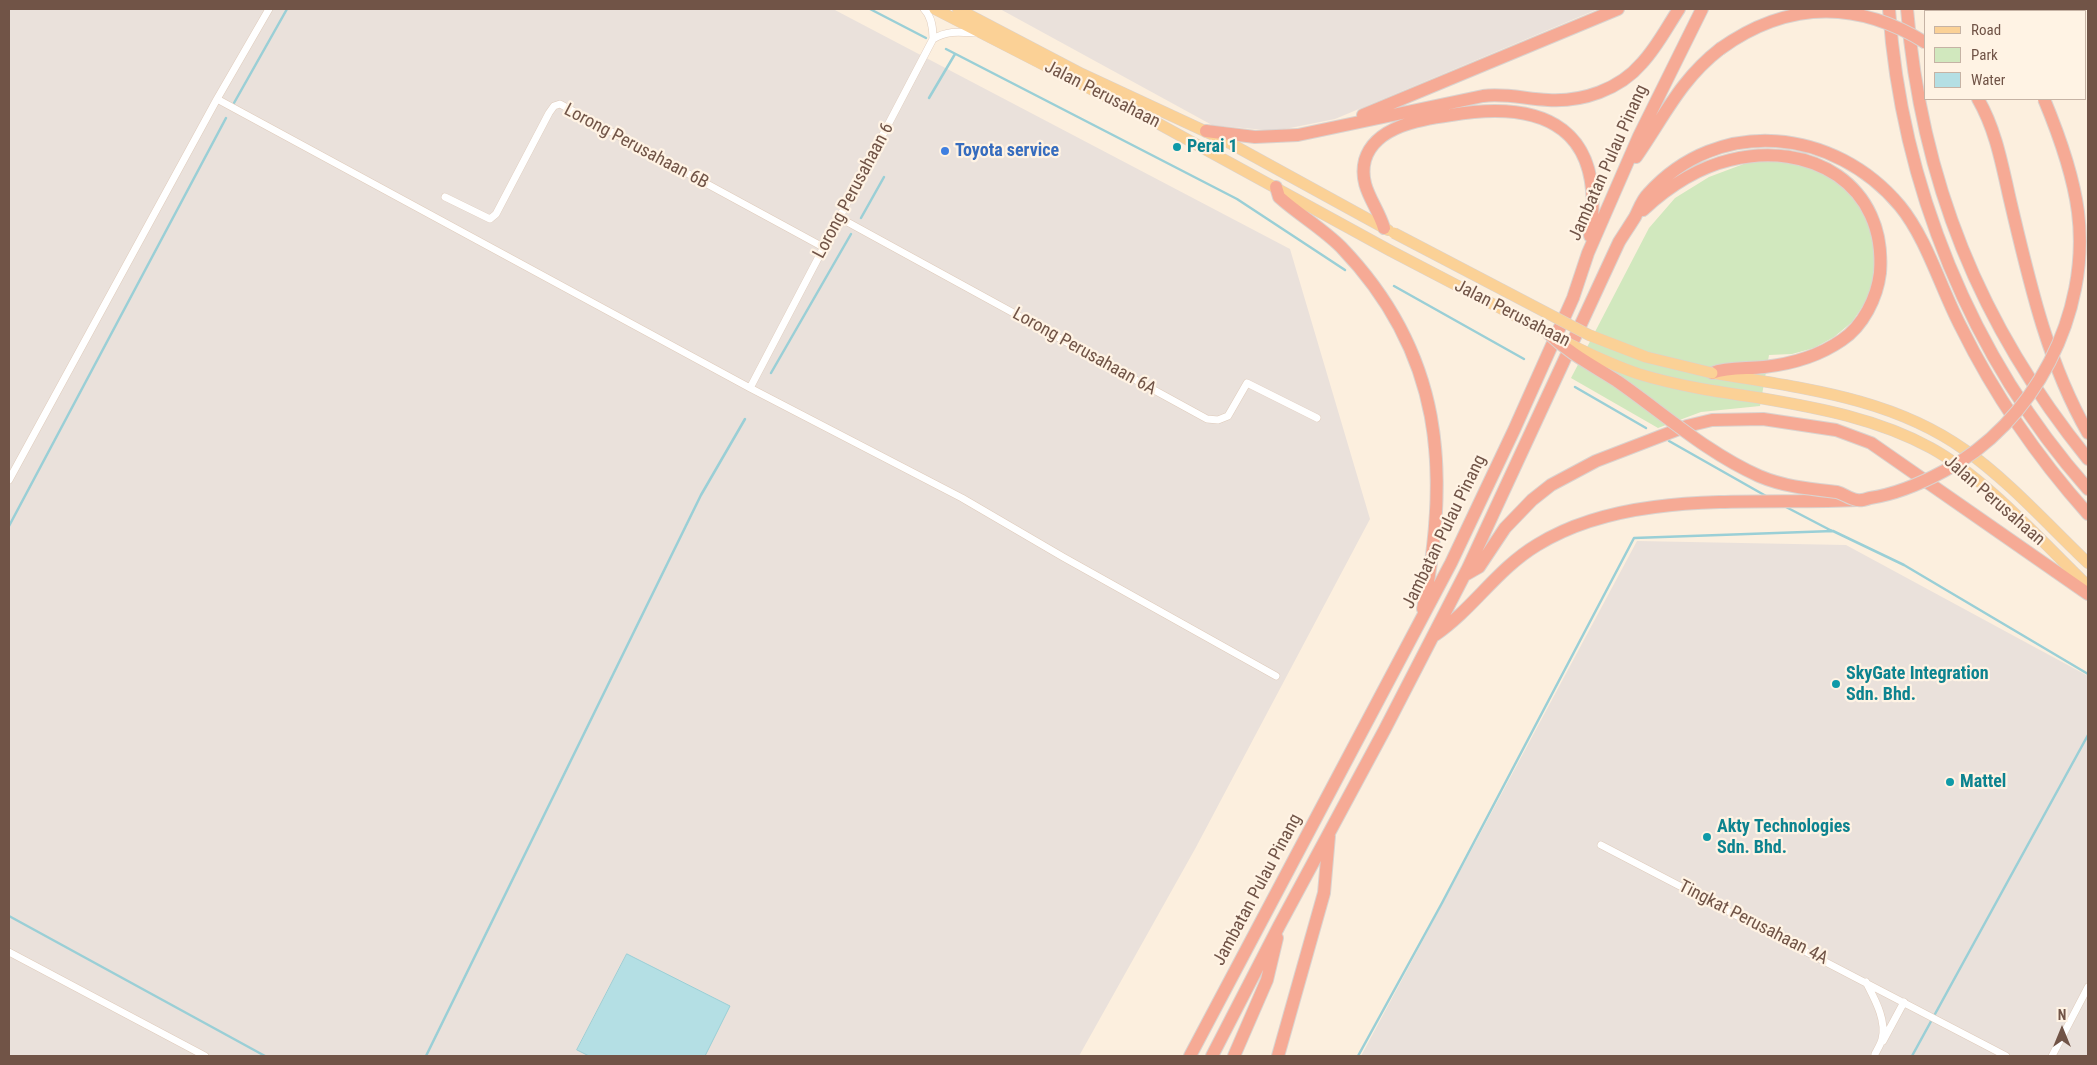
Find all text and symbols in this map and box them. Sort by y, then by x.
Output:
legend [1924,10,2087,100]
text: Road [1971,21,2001,39]
text: Park [1971,46,1998,64]
street label: Jalan Perusahaan [1041,57,1163,133]
text: Water [1971,71,2005,89]
street label: Jambatan Pulau Pinang [1565,82,1653,244]
street label: Lorong Perusahaan 6B [560,100,712,194]
street label: Lorong Perusahaan 6 [809,119,899,263]
place label: Perai 1 [1187,136,1238,158]
place label: Toyota service [955,140,1059,162]
marker: Perai 1 [1171,141,1183,153]
marker: Toyota service [939,145,951,157]
street label: Jalan Perusahaan [1451,276,1573,352]
street label: Lorong Perusahaan 6A [1008,304,1160,400]
street label: Jalan Perusahaan [1939,451,2049,551]
street label: Jambatan Pulau Pinang [1398,452,1492,612]
place label: SkyGate Integration Sdn. Bhd. [1846,663,1989,706]
marker: SkyGate Integration Sdn. Bhd. [1830,678,1842,690]
place label: Mattel [1960,771,2006,793]
marker: Mattel [1944,776,1956,788]
street label: Jambatan Pulau Pinang [1209,811,1307,969]
place label: Akty Technologies Sdn. Bhd. [1717,816,1850,859]
marker: Akty Technologies Sdn. Bhd. [1701,831,1713,843]
street label: Tingkat Perusahaan 4A [1675,876,1831,970]
north arrow [2037,1005,2087,1055]
text: N [2058,1007,2066,1023]

